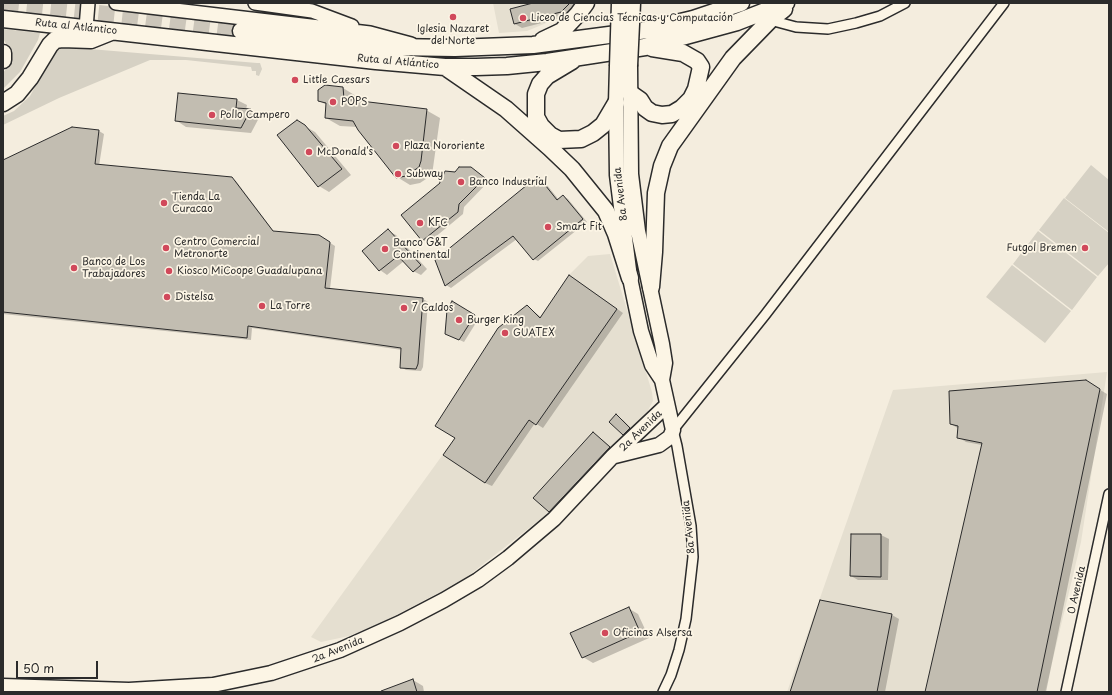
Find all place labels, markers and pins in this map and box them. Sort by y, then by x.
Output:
marker: Iglesia Nazaret del Norte [448,12,458,22]
place label: Liceo de Ciencias Técnicas y Computación [531,12,733,24]
marker: Liceo de Ciencias Técnicas y Computación [518,13,528,23]
place label: Iglesia Nazaret del Norte [417,23,489,46]
place label: Little Caesars [303,74,370,86]
marker: Little Caesars [290,75,300,85]
place label: POPS [341,96,368,108]
marker: POPS [328,97,338,107]
place label: Pollo Campero [220,109,290,121]
marker: Pollo Campero [207,110,217,120]
place label: Plaza Nororiente [404,140,485,152]
marker: Plaza Nororiente [391,141,401,151]
place label: McDonald's [317,146,373,158]
marker: McDonald's [304,147,314,157]
place label: Subway [406,168,443,180]
marker: Subway [393,169,403,179]
place label: Banco Industrial [469,176,547,188]
marker: Banco Industrial [456,177,466,187]
place label: Tienda La Curacao [172,191,220,214]
marker: Tienda La Curacao [159,198,169,208]
place label: KFC [428,217,448,229]
marker: KFC [415,218,425,228]
place label: Smart Fit [556,221,602,233]
marker: Smart Fit [543,222,553,232]
place label: Centro Comercial Metronorte [174,236,259,260]
place label: Banco G&T Continental [393,237,450,260]
place label: Futgol Bremen [1006,242,1077,254]
marker: Centro Comercial Metronorte [161,243,171,253]
marker: Futgol Bremen [1080,243,1090,253]
marker: Banco G&T Continental [380,244,390,254]
place label: Banco de Los Trabajadores [82,256,145,280]
marker: Banco de Los Trabajadores [69,263,79,273]
place label: Kiosco MiCoope Guadalupana [177,265,322,277]
marker: Kiosco MiCoope Guadalupana [164,266,174,276]
place label: Distelsa [175,291,214,303]
marker: Distelsa [162,292,172,302]
place label: La Torre [270,300,310,312]
marker: La Torre [257,301,267,311]
place label: 7 Caldos [412,302,453,314]
marker: 7 Caldos [399,303,409,313]
place label: Burger King [467,314,524,326]
marker: Burger King [454,315,464,325]
place label: GUATEX [513,327,555,339]
marker: GUATEX [500,328,510,338]
place label: Oficinas Alsersa [613,627,692,639]
marker: Oficinas Alsersa [600,628,610,638]

